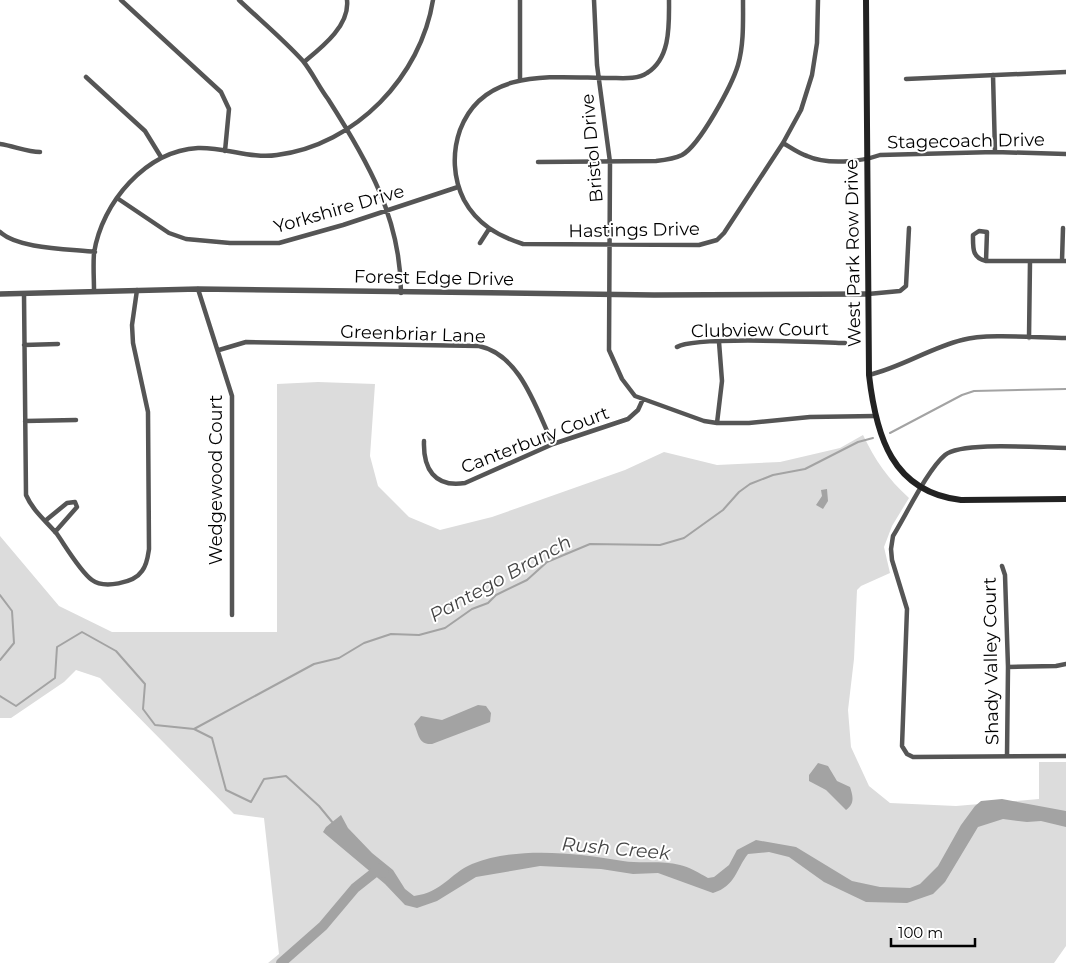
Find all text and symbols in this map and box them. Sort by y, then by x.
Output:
street label: Bristol Drive [576,93,608,203]
street label: Stagecoach Drive [887,129,1045,153]
street label: West Park Row Drive [840,159,866,347]
street label: Yorkshire Drive [271,180,407,238]
street label: Hastings Drive [568,218,700,242]
street label: Forest Edge Drive [354,266,514,290]
street label: Clubview Court [691,318,829,342]
street label: Greenbriar Lane [340,320,486,348]
street label: Wedgewood Court [205,395,227,565]
street label: Canterbury Court [458,402,612,478]
water label: Pantego Branch [425,530,575,627]
street label: Shady Valley Court [979,577,1003,745]
water label: Rush Creek [561,832,672,865]
scale bar [891,916,975,948]
text: 100 m [898,923,943,942]

